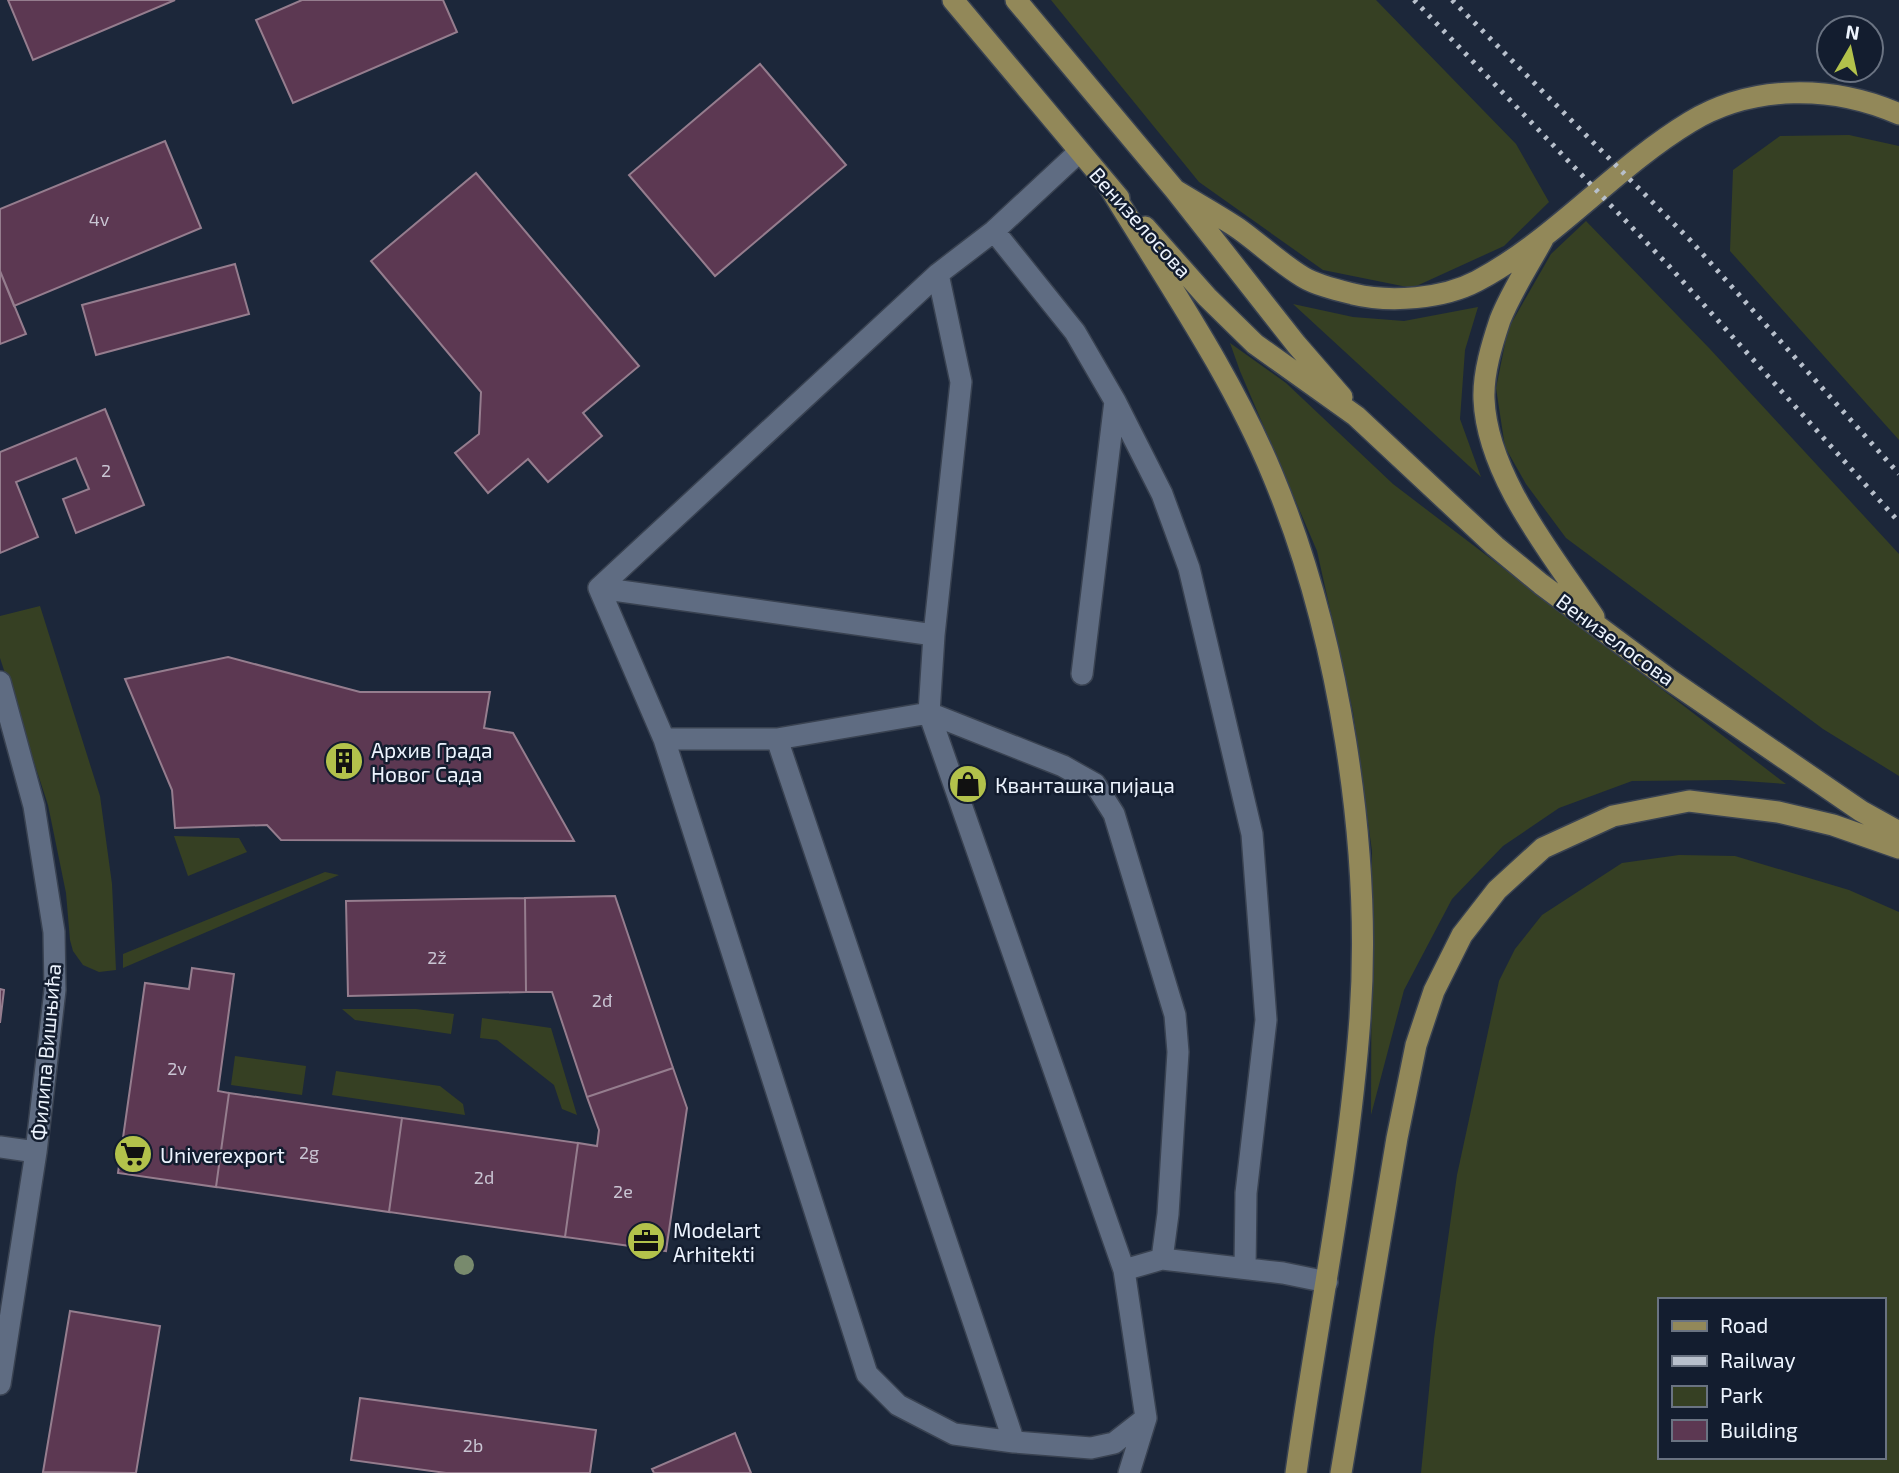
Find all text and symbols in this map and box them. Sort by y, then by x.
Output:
north arrow [1815,14,1885,84]
text: N [1844,19,1861,44]
street label: Венизелосова [1085,162,1197,282]
house number: 4v [89,208,110,230]
house number: 2 [101,459,111,481]
street label: Венизелосова [1552,588,1680,690]
place label: Архив Града Новог Сада [371,737,493,786]
building icon: Архив Града Новог Сада [323,740,365,782]
shop icon: Кванташка пијаца [947,763,989,805]
place label: Кванташка пијаца [995,772,1175,798]
house number: 2ž [427,946,447,968]
street label: Филипа Вишњића [25,962,65,1142]
house number: 2đ [592,989,613,1011]
house number: 2v [167,1057,187,1079]
supermarket icon: Univerexport [112,1133,154,1175]
house number: 2g [299,1141,319,1163]
place label: Univerexport [160,1142,285,1167]
house number: 2d [474,1166,494,1188]
house number: 2e [613,1180,633,1202]
place label: Modelart Arhitekti [673,1217,761,1266]
office icon: Modelart Arhitekti [625,1220,667,1262]
legend [1658,1298,1885,1459]
text: Road [1720,1312,1768,1337]
text: Railway [1720,1347,1796,1372]
text: Park [1720,1382,1763,1407]
text: Building [1720,1417,1798,1442]
house number: 2b [463,1434,483,1456]

